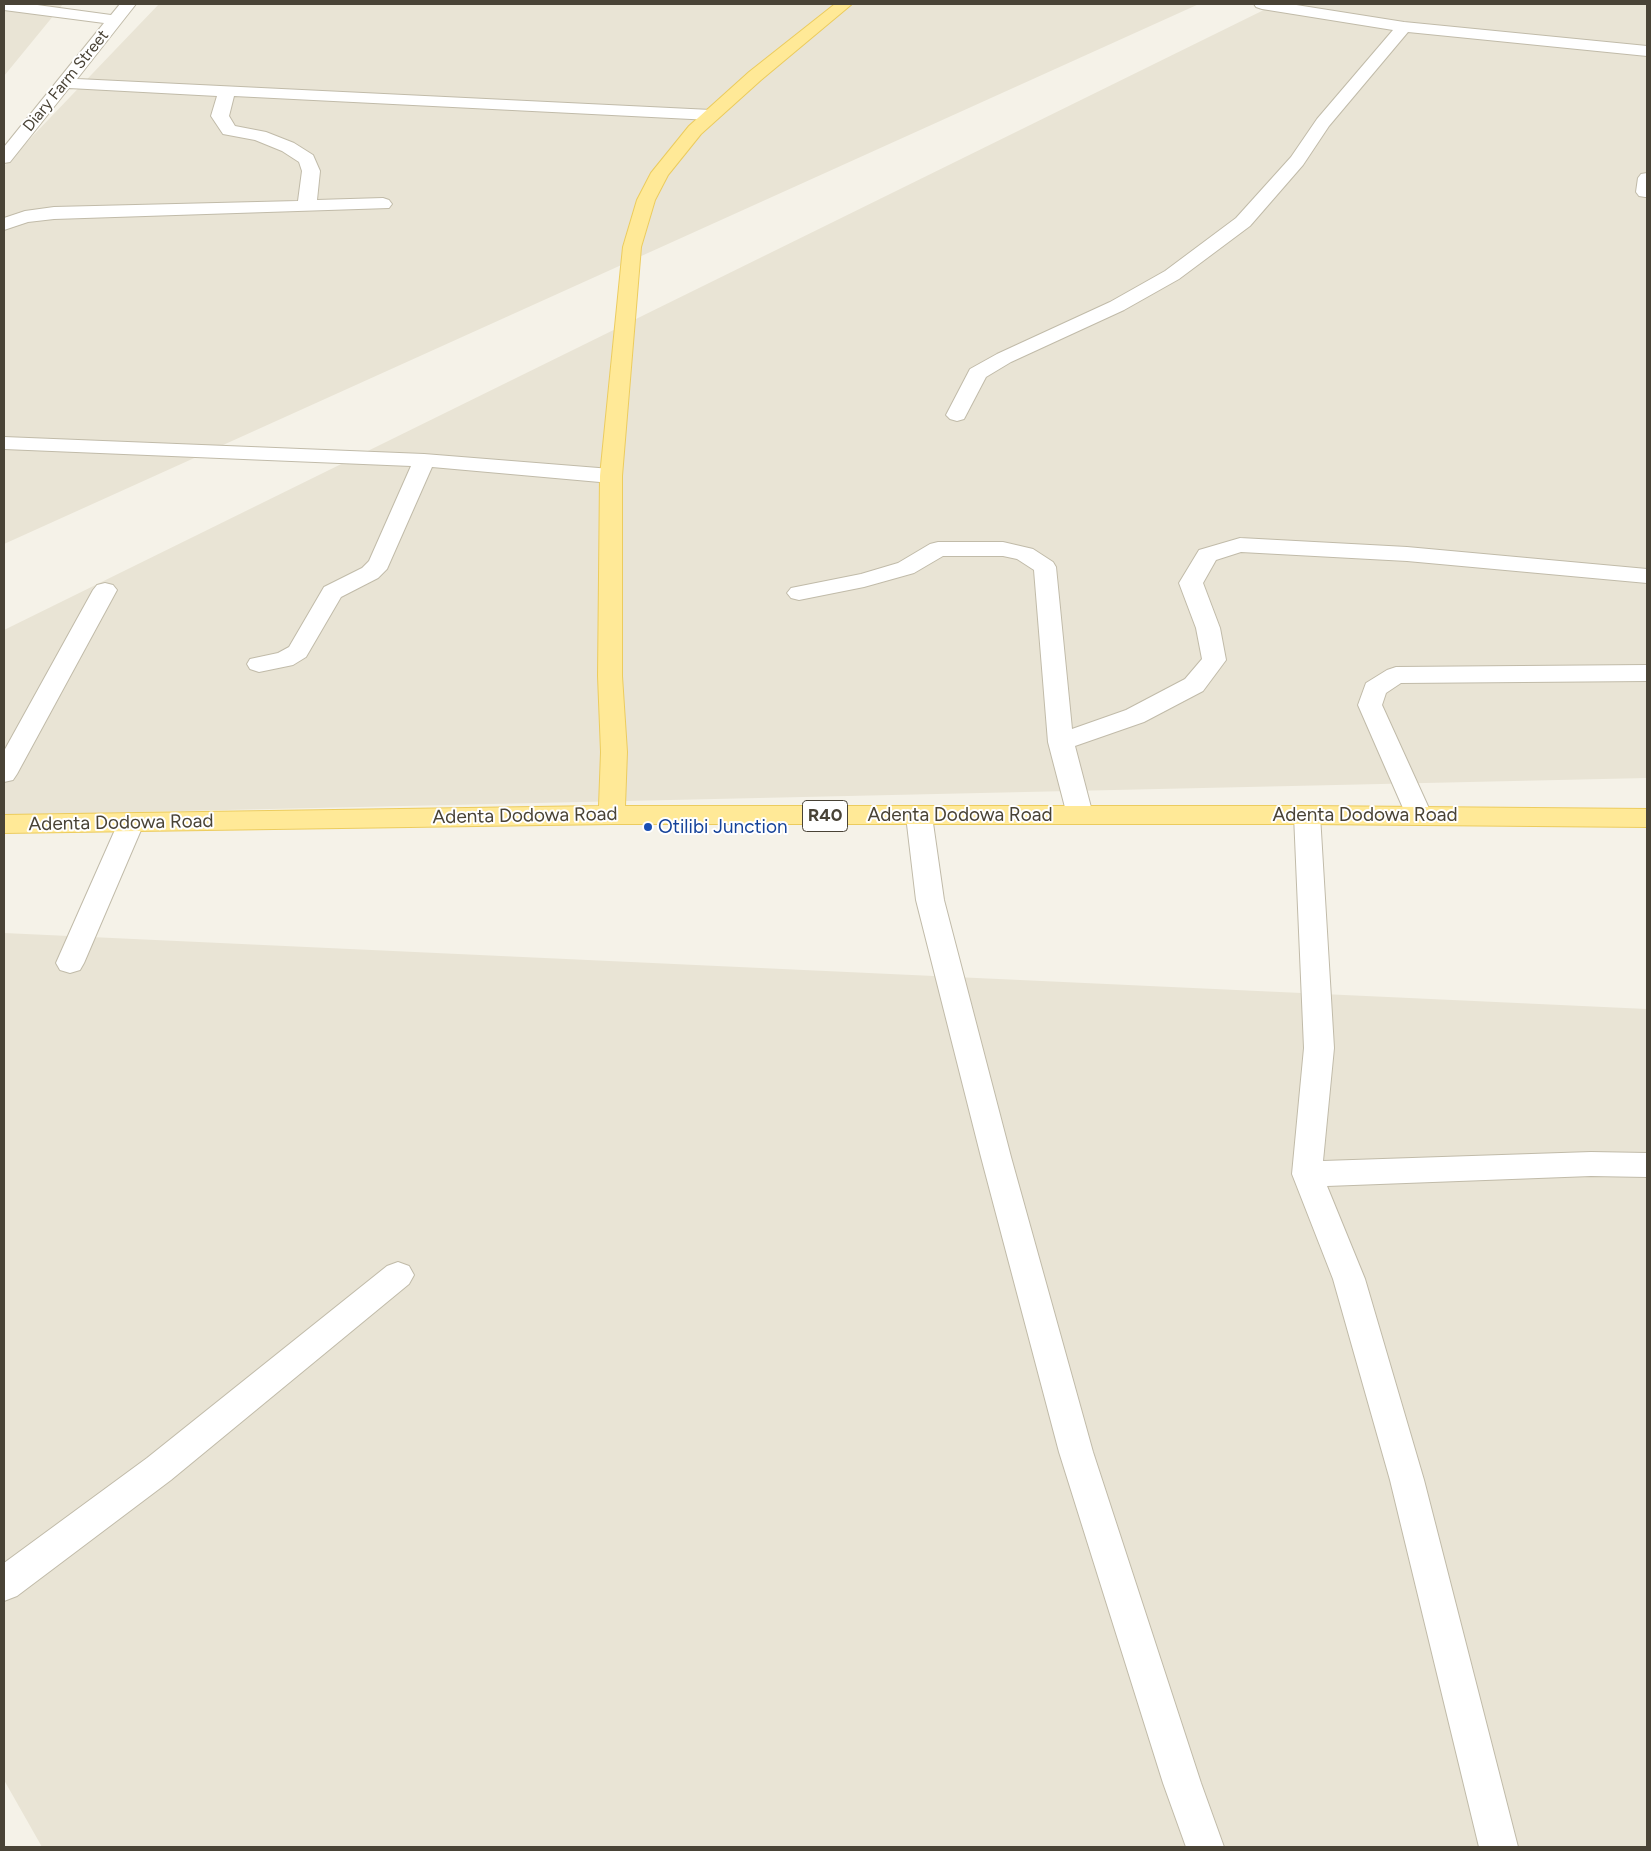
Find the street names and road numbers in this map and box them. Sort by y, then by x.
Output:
street label: Diary Farm Street [19,26,113,136]
road number: R40 [802,800,848,831]
street label: Adenta Dodowa Road [432,803,618,829]
street label: Adenta Dodowa Road [867,804,1053,826]
street label: Adenta Dodowa Road [1272,804,1458,826]
street label: Adenta Dodowa Road [28,810,214,836]

